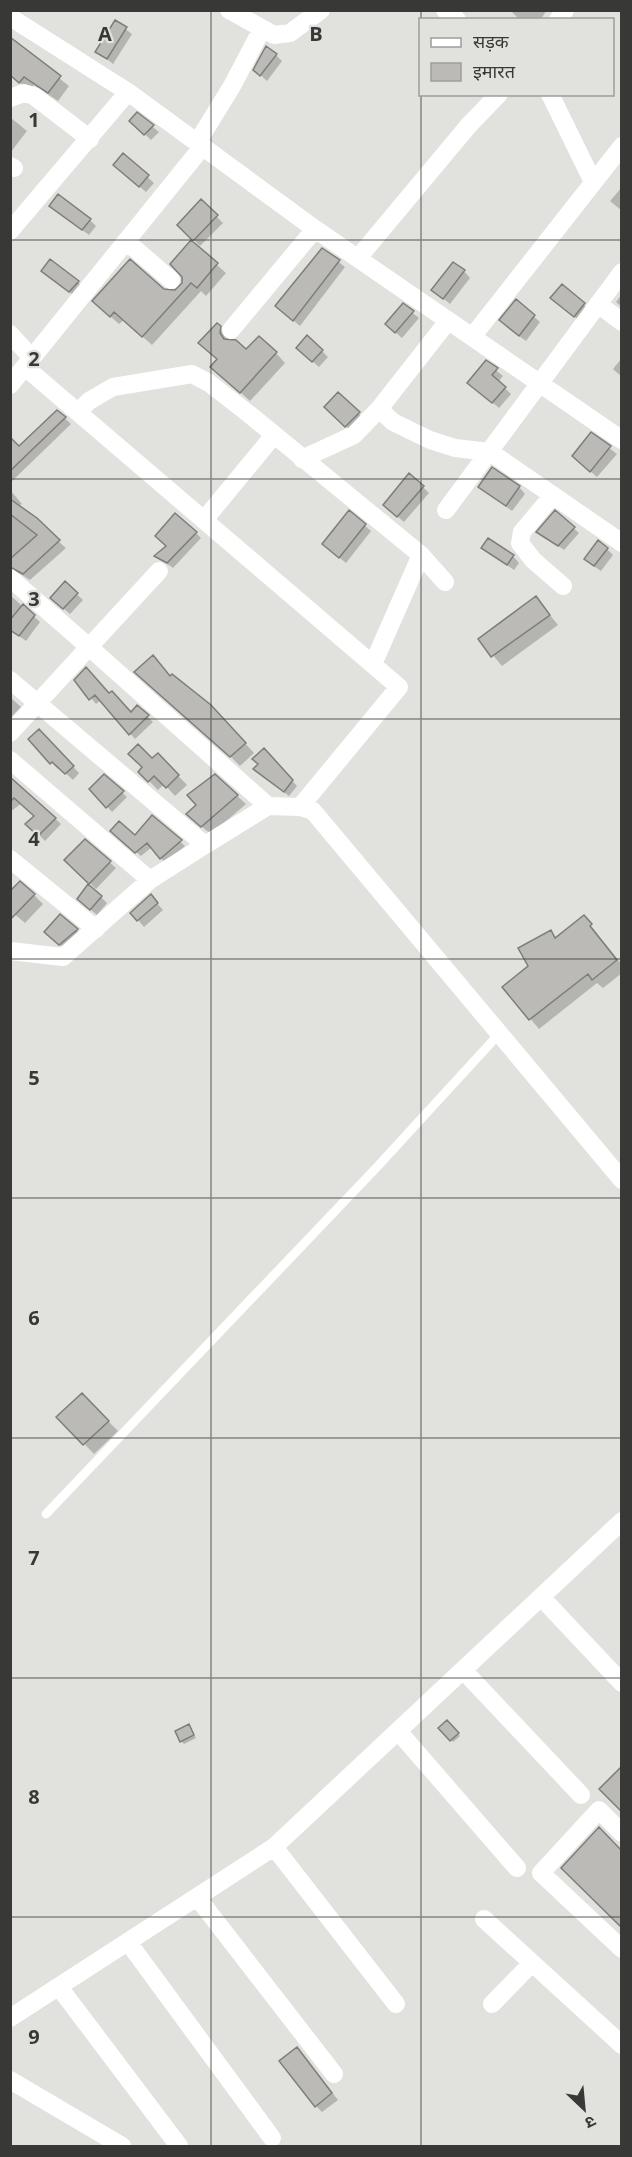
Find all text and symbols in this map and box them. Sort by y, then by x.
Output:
legend [419,18,614,96]
text: A [98,20,112,47]
text: B [309,20,323,47]
text: सड़क [473,29,510,53]
text: इमारत [473,59,516,83]
text: 1 [28,106,40,133]
text: 2 [28,345,40,372]
text: 3 [28,585,40,612]
text: 4 [28,825,40,852]
text: 5 [28,1064,40,1091]
text: 6 [28,1304,40,1331]
text: 7 [28,1544,40,1571]
text: 8 [28,1783,40,1810]
text: 9 [28,2023,40,2050]
north arrow [554,2079,614,2139]
text: उ [581,2111,600,2135]

